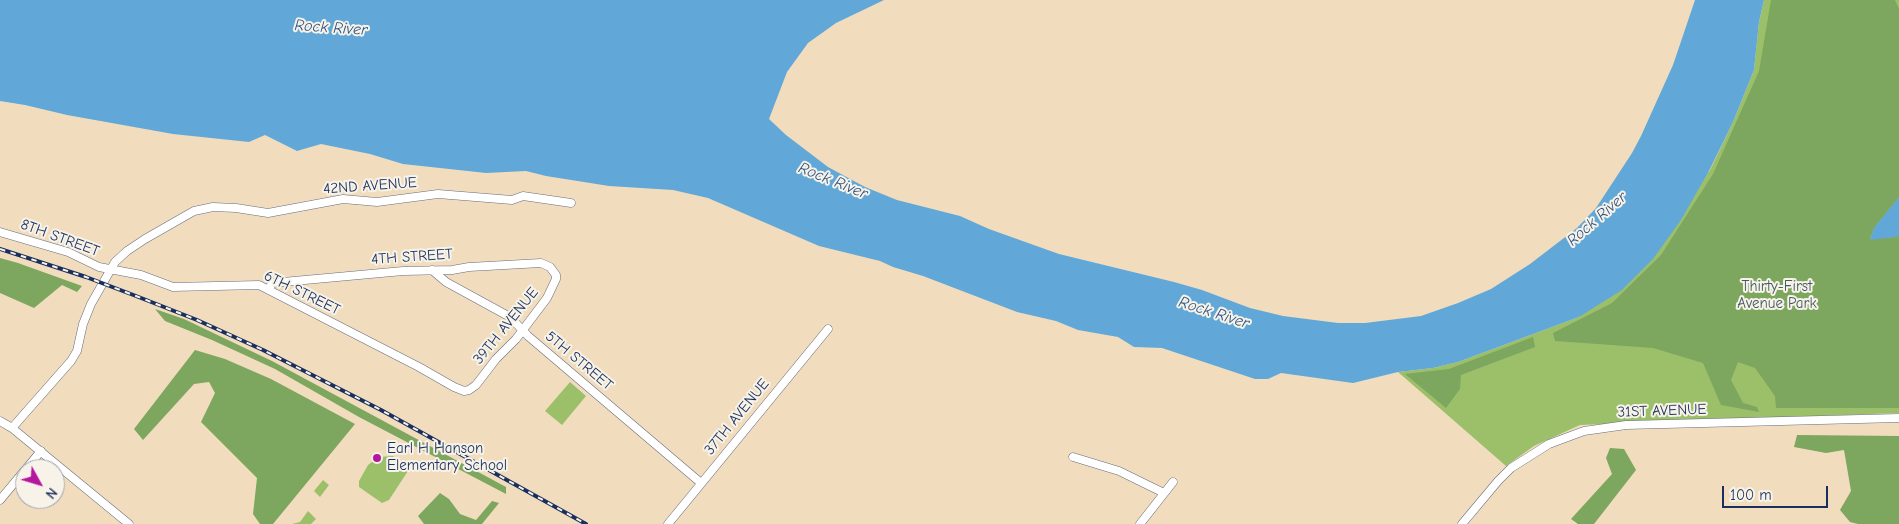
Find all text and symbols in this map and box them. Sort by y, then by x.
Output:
water label: Rock River [294,16,368,40]
water label: Rock River [796,158,870,204]
street label: 42ND AVENUE [323,174,417,198]
water label: Rock River [1563,188,1631,250]
street label: 8TH STREET [18,215,102,261]
street label: 4TH STREET [371,245,453,269]
street label: 6TH STREET [261,267,343,319]
park label: Thirty-First Avenue Park [1737,278,1817,313]
street label: 39TH AVENUE [470,284,542,368]
water label: Rock River [1176,293,1252,333]
street label: 5TH STREET [542,327,616,395]
street label: 37TH AVENUE [701,375,773,459]
street label: 31ST AVENUE [1617,400,1707,422]
place label: Earl H Hanson Elementary School [387,440,507,475]
marker: Earl H Hanson Elementary School [371,452,383,464]
north arrow [15,459,65,509]
scale bar [1724,476,1830,508]
text: N [42,484,61,502]
text: 100 m [1730,486,1772,504]

